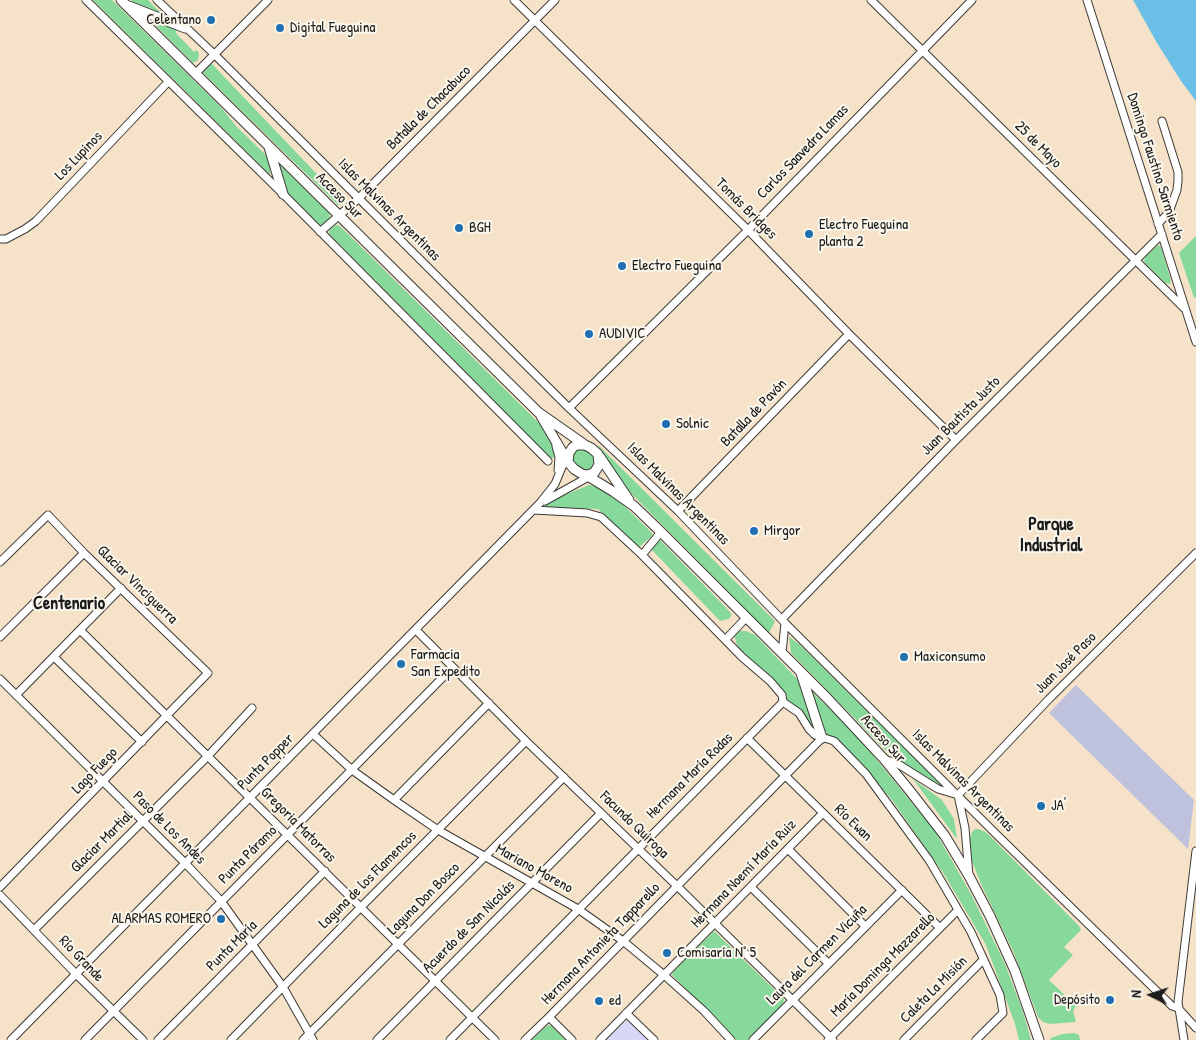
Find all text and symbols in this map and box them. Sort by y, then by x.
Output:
place label: Celentano [146,11,201,29]
marker: Celentano [205,14,217,26]
place label: Digital Fueguina [290,19,375,37]
marker: Digital Fueguina [274,22,286,34]
street label: Batalla de Chacabuco [383,62,475,154]
street label: Domingo Faustino Sarmiento [1123,91,1187,243]
street label: Carlos Saavedra Lamas [753,101,853,203]
street label: 25 de Mayo [1011,118,1065,172]
street label: Los Lupinos [51,128,107,184]
street label: Islas Malvinas Argentinas [334,155,444,265]
street label: Acceso Sur [312,169,366,223]
street label: Tomás Bridges [712,175,780,243]
place label: Electro Fueguina planta 2 [819,216,908,251]
place label: BGH [469,219,491,237]
marker: BGH [453,222,465,234]
marker: Electro Fueguina planta 2 [803,228,815,240]
place label: Electro Fueguina [632,257,721,275]
marker: Electro Fueguina [616,260,628,272]
place label: AUDIVIC [599,325,645,343]
marker: AUDIVIC [583,328,595,340]
street label: Juan Bautista Justo [918,373,1004,459]
street label: Batalla de Pavón [717,375,791,451]
place label: Solnic [676,415,709,433]
marker: Solnic [660,418,672,430]
street label: Islas Malvinas Argentinas [623,439,733,549]
district label: Parque Industrial [1020,514,1082,556]
place label: Mirgor [764,522,801,540]
marker: Mirgor [748,525,760,537]
street label: Glaciar Vinciguerra [93,542,181,628]
district label: Centenario [33,593,105,615]
street label: Juan José Paso [1032,629,1100,697]
place label: Farmacia San Expedito [411,646,480,681]
place label: Maxiconsumo [914,648,986,666]
marker: Maxiconsumo [898,651,910,663]
marker: Farmacia San Expedito [395,658,407,670]
street label: Acceso Sur [857,711,909,767]
street label: Islas Malvinas Argentinas [908,726,1018,836]
street label: Hermana María Rodas [643,729,737,823]
street label: Punta Popper [234,730,298,794]
street label: Lago Fuego [68,744,122,798]
street label: Gregoria Matorras [257,784,339,866]
street label: Paso de Los Andes [129,788,209,868]
street label: Facundo Quiroga [596,788,672,862]
place label: JA' [1051,797,1066,815]
marker: JA' [1035,800,1047,812]
street label: Río Ewan [830,801,876,845]
street label: Glaciar Martial [67,807,137,877]
street label: Hermana Noemí María Ruiz [688,816,800,932]
street label: Punta Páramo [215,822,281,888]
street label: Laguna de los Flamencos [315,827,421,933]
street label: Mariano Moreno [492,840,576,898]
street label: Laguna Don Bosco [384,859,464,939]
street label: Acuerdo de San Nicolás [419,877,519,977]
street label: Hermana Antonieta Tapparello [538,879,664,1009]
street label: Laura del Carmen Vicuña [763,901,871,1009]
street label: María Dominga Mazzarello [827,909,939,1021]
place label: ALARMAS ROMERO [112,910,211,928]
marker: ALARMAS ROMERO [215,913,227,925]
street label: Punta María [203,917,261,975]
street label: Río Grande [55,932,107,986]
place label: Comisaría N° 5 [677,944,756,962]
marker: Comisaría N° 5 [661,947,673,959]
street label: Caleta La Misión [897,953,971,1027]
north arrow [1126,970,1176,1020]
text: N [1126,990,1145,998]
place label: Depósito [1054,991,1100,1009]
place label: ed [609,992,621,1010]
marker: Depósito [1104,994,1116,1006]
marker: ed [593,995,605,1007]

